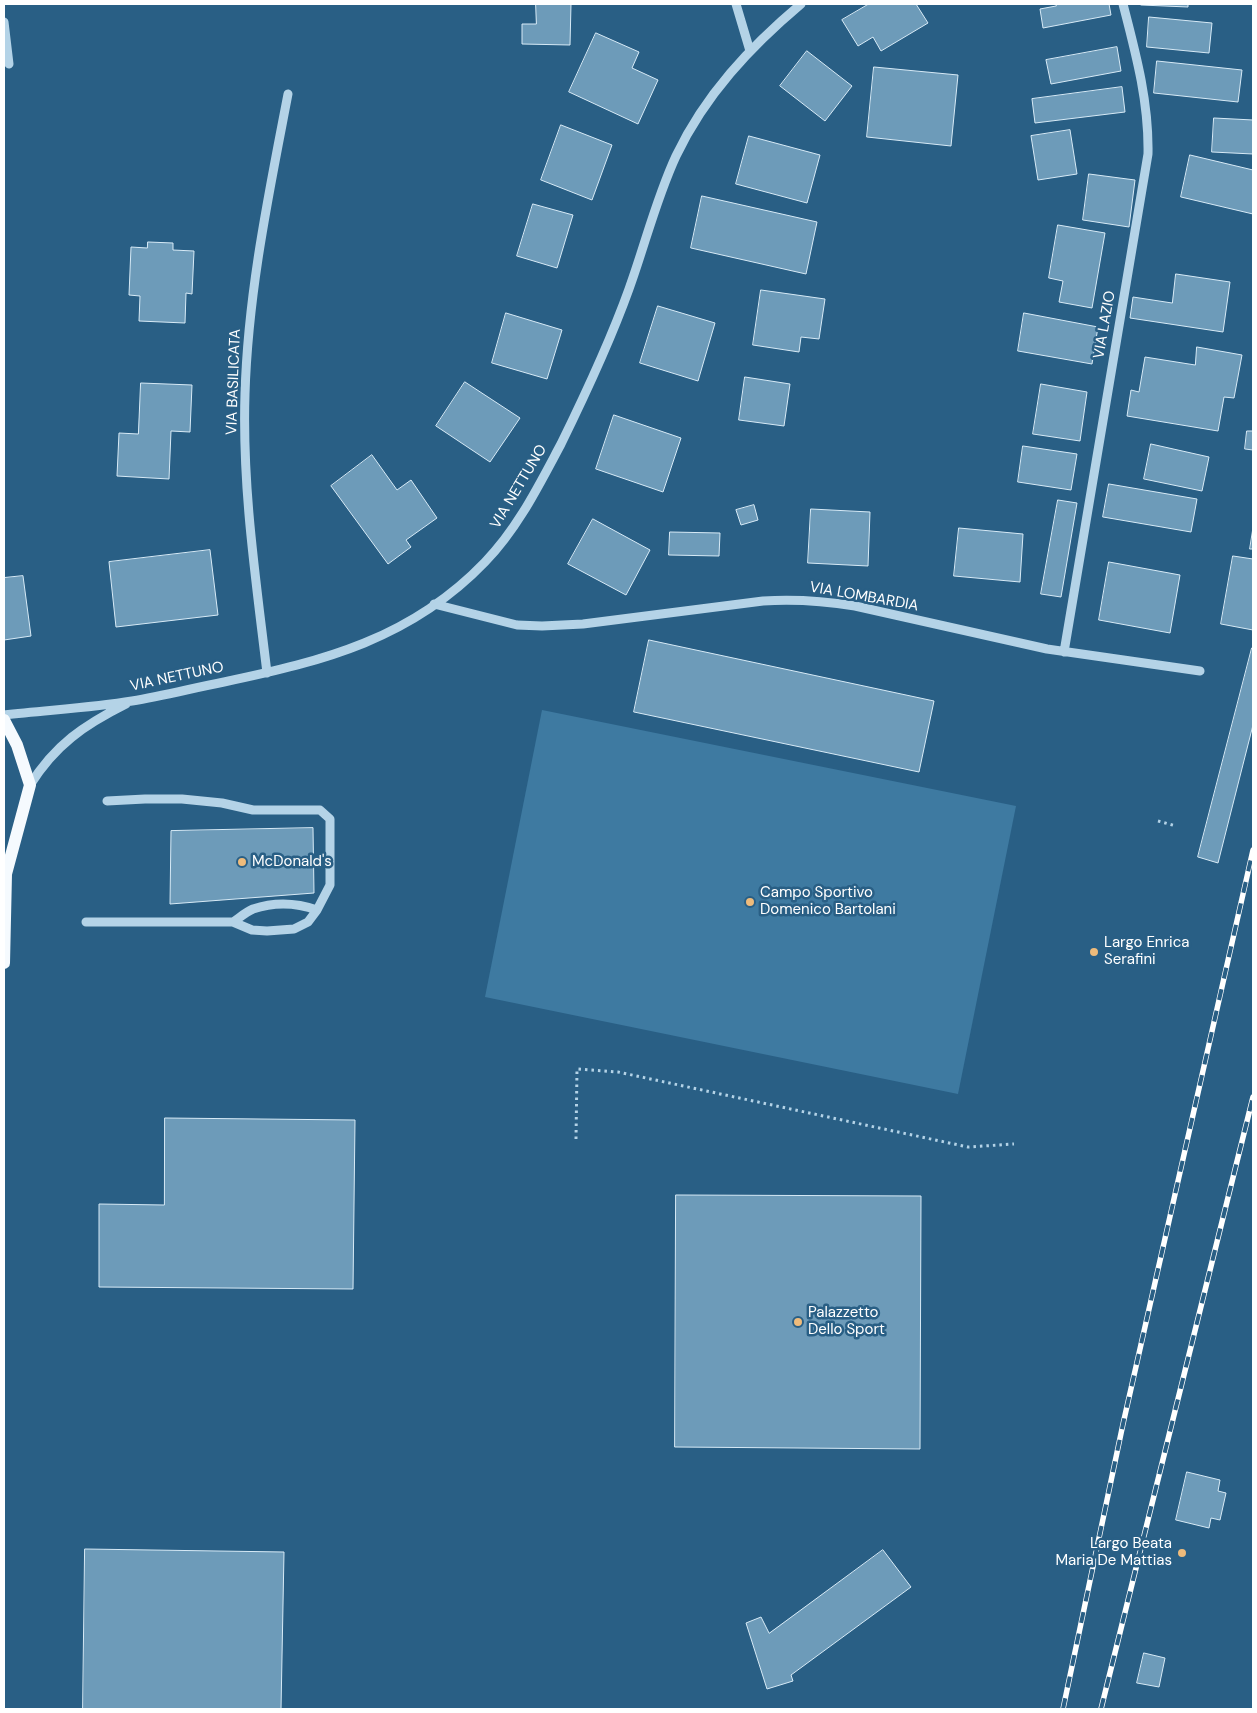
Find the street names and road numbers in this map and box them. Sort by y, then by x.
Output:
street label: VIA LAZIO [1090,290,1120,360]
street label: VIA BASILICATA [223,329,245,435]
street label: VIA NETTUNO [487,442,551,532]
street label: VIA LOMBARDIA [808,579,920,615]
street label: VIA NETTUNO [129,658,225,696]

